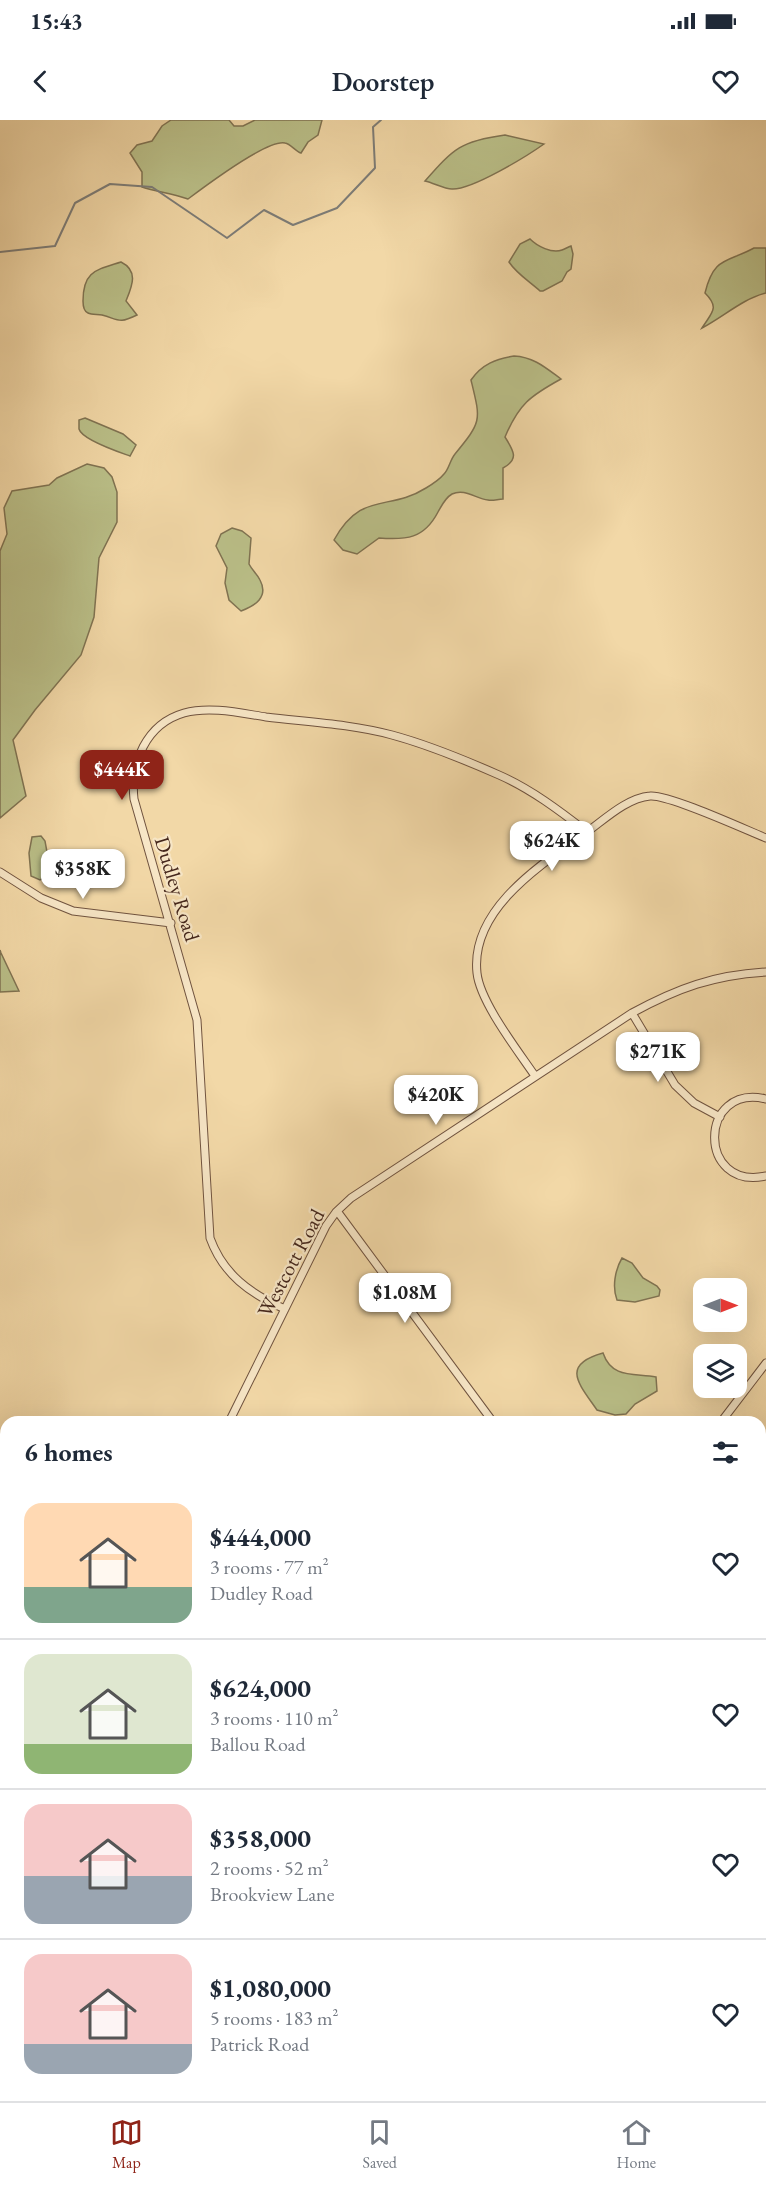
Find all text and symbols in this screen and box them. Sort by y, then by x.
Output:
text: 15:43 [30,7,83,36]
text: Doorstep [332,64,434,99]
icon: back [24,65,57,98]
icon: heart [709,65,742,98]
pin: $444K [80,750,164,801]
text: $444K [94,756,150,782]
pin: $624K [510,821,594,872]
text: $624K [524,827,580,853]
street label: Dudley Road [149,833,206,945]
pin: $358K [41,849,125,900]
text: $358K [55,855,111,881]
pin: $271K [616,1032,700,1083]
text: $271K [630,1038,686,1064]
pin: $420K [394,1075,478,1126]
text: $420K [408,1081,464,1107]
street label: Westcott Road [251,1204,330,1321]
pin: $1.08M [356,1273,454,1324]
north arrow [693,1278,747,1332]
map controls [693,1278,747,1398]
text: $1.08M [373,1279,437,1305]
button: layers [693,1344,747,1398]
text: 6 homes [24,1435,113,1469]
icon: filters [709,1436,742,1469]
text: $444,000 [210,1520,311,1554]
icon: home [72,1527,144,1599]
icon: heart [709,1547,742,1580]
text: 3 rooms · 77 m² [210,1554,329,1580]
text: Dudley Road [210,1580,313,1606]
text: $624,000 [210,1671,311,1705]
icon: home [72,1678,144,1750]
icon: heart [709,1698,742,1731]
text: 3 rooms · 110 m² [210,1705,338,1731]
text: Ballou Road [210,1731,306,1757]
text: $358,000 [210,1821,311,1855]
icon: home [72,1828,144,1900]
icon: heart [709,1848,742,1881]
text: 2 rooms · 52 m² [210,1855,329,1881]
text: Brookview Lane [210,1881,334,1907]
text: $1,080,000 [210,1971,331,2005]
icon: home [72,1978,144,2050]
icon: heart [709,1998,742,2031]
text: 5 rooms · 183 m² [210,2005,338,2031]
text: Patrick Road [210,2031,309,2057]
tab: Map [110,2116,143,2173]
tab: Saved [363,2116,397,2173]
tab: Home [617,2116,656,2173]

